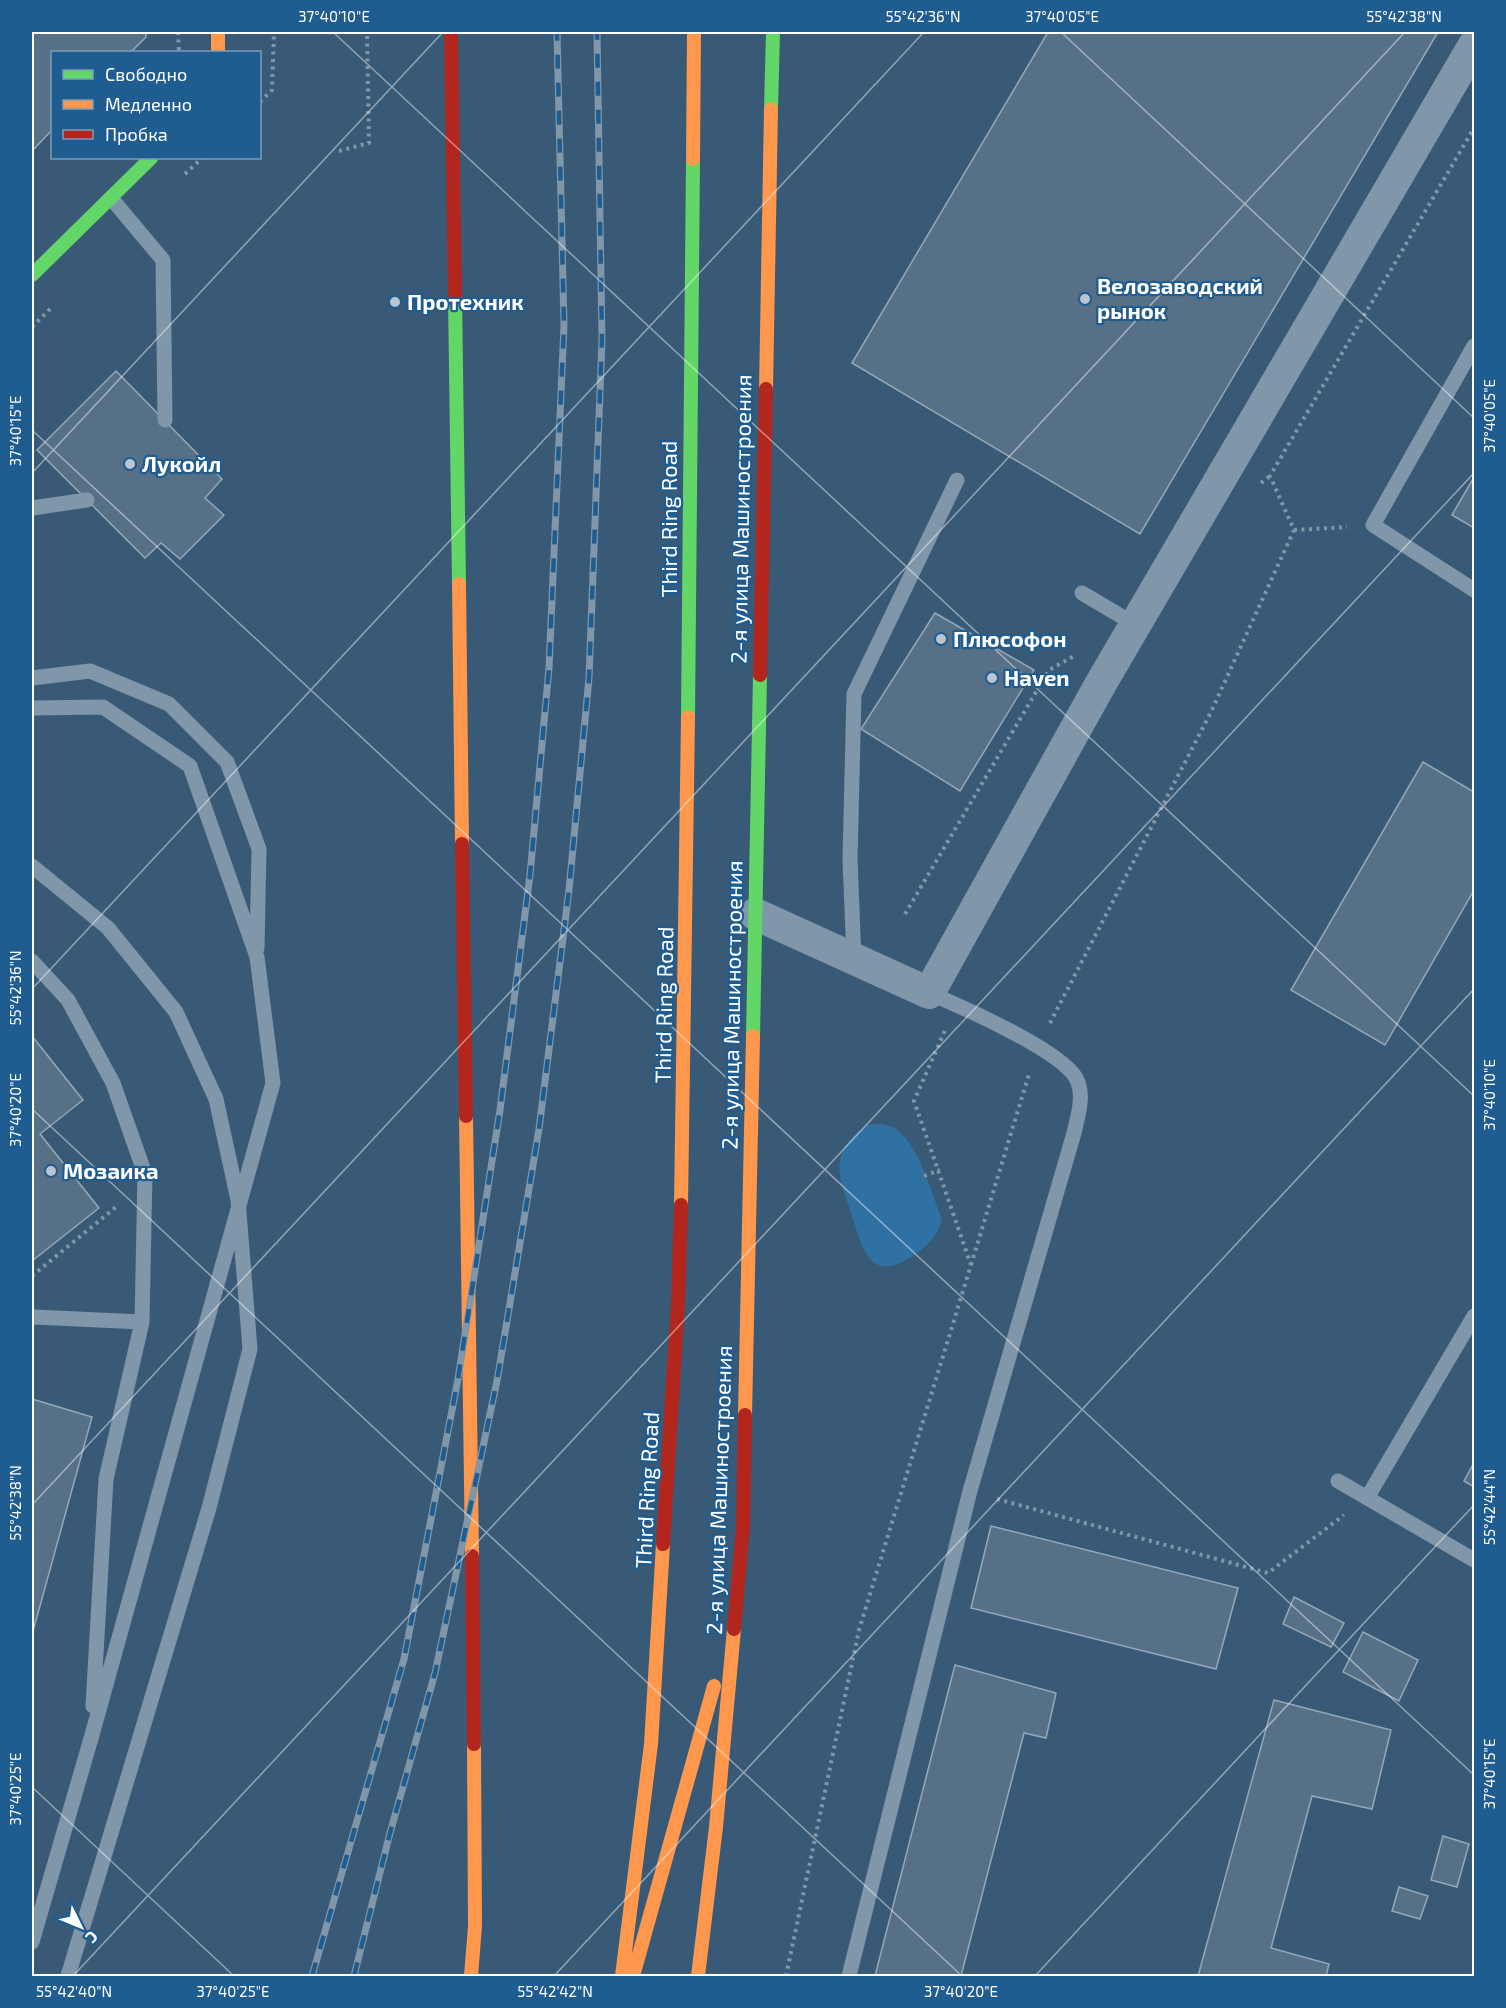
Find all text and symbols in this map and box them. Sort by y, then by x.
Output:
text: 37°40'10"E [298,7,370,25]
text: 55°42'36"N [885,7,961,25]
text: 37°40'05"E [1025,7,1099,25]
text: 55°42'38"N [1366,7,1442,25]
legend [51,51,261,159]
text: Свободно [105,63,187,85]
text: Медленно [105,93,192,115]
text: Пробка [105,123,168,145]
place label: Велозаводский рынок [1097,272,1263,323]
place label: Протехник [407,288,524,314]
marker: Велозаводский рынок [1078,292,1092,306]
marker: Протехник [388,295,402,309]
street label: 2-я улица Машиностроения [724,374,757,664]
text: 37°40'05"E [1480,379,1498,453]
text: 37°40'15"E [6,396,24,466]
street label: Third Ring Road [655,441,681,597]
place label: Лукойл [142,450,221,476]
marker: Лукойл [123,457,137,471]
place label: Плюсофон [953,625,1067,651]
marker: Плюсофон [934,632,948,646]
place label: Haven [1004,664,1070,690]
marker: Haven [985,671,999,685]
street label: 2-я улица Машиностроения [715,860,748,1150]
street label: Third Ring Road [649,926,677,1084]
text: 55°42'36"N [6,950,24,1026]
text: 37°40'10"E [1480,1059,1498,1131]
text: 37°40'20"E [6,1073,24,1147]
place label: Мозаика [63,1157,159,1183]
marker: Мозаика [44,1164,58,1178]
street label: 2-я улица Машиностроения [700,1345,737,1635]
street label: Third Ring Road [629,1411,663,1569]
text: 55°42'38"N [6,1465,24,1541]
text: 55°42'44"N [1480,1469,1498,1545]
text: 37°40'15"E [1480,1739,1498,1809]
text: 37°40'25"E [6,1752,24,1826]
north arrow [51,1897,111,1957]
text: С [82,1928,102,1947]
text: 55°42'40"N [36,1982,112,2000]
text: 37°40'25"E [196,1982,270,2000]
text: 55°42'42"N [517,1982,593,2000]
text: 37°40'20"E [924,1982,998,2000]

